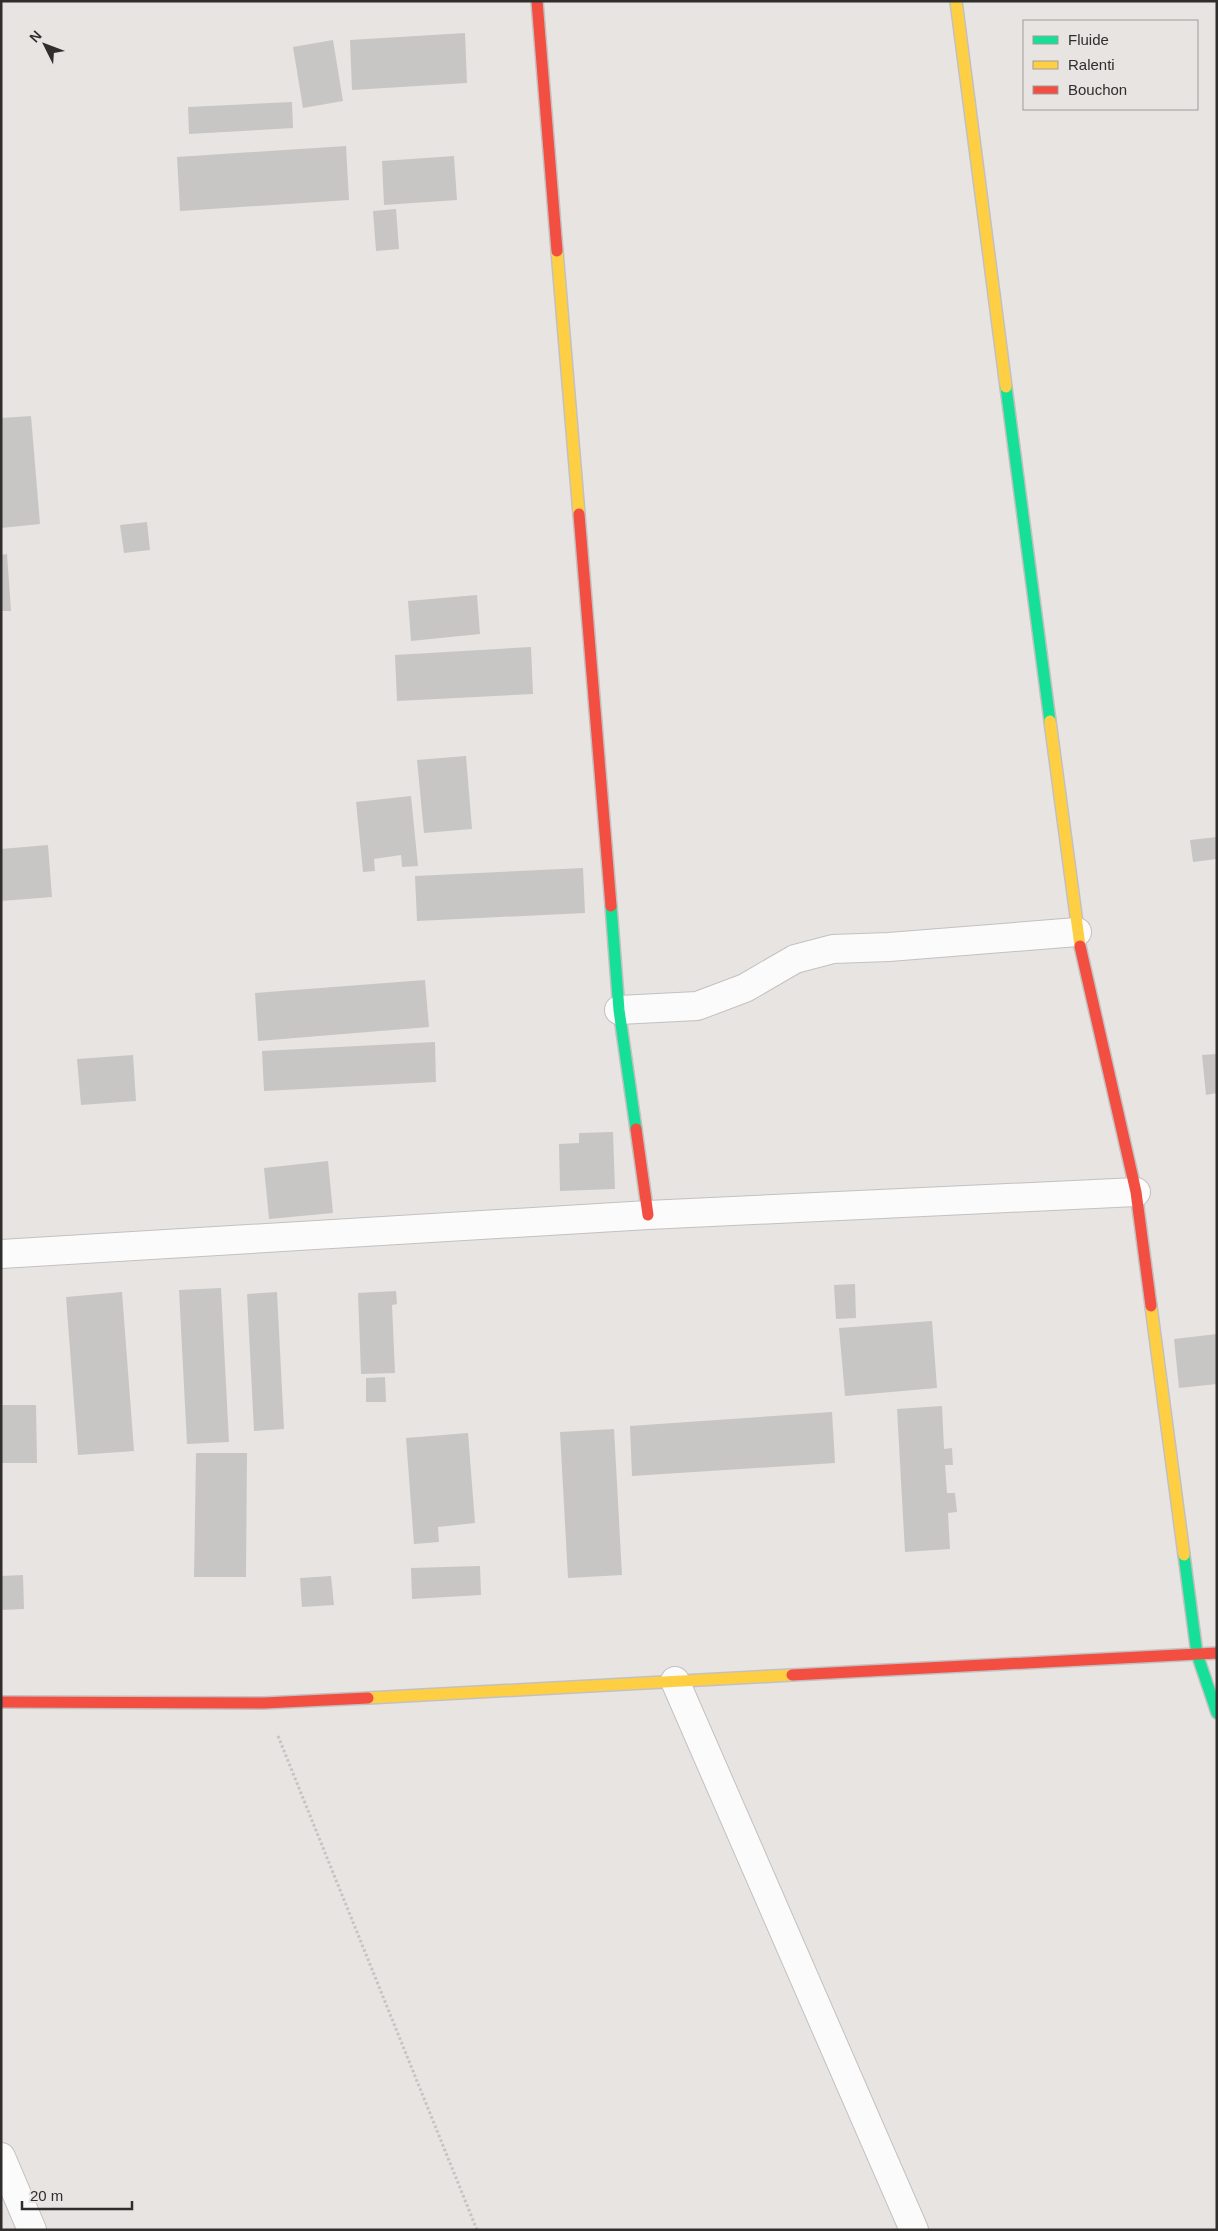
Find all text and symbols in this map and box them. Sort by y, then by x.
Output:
north arrow [20,20,70,70]
legend [1023,20,1198,110]
text: N [26,27,45,45]
text: Fluide [1068,31,1109,48]
text: Ralenti [1068,56,1115,73]
text: Bouchon [1068,81,1127,98]
scale bar [22,2178,132,2210]
text: 20 m [30,2187,63,2204]

